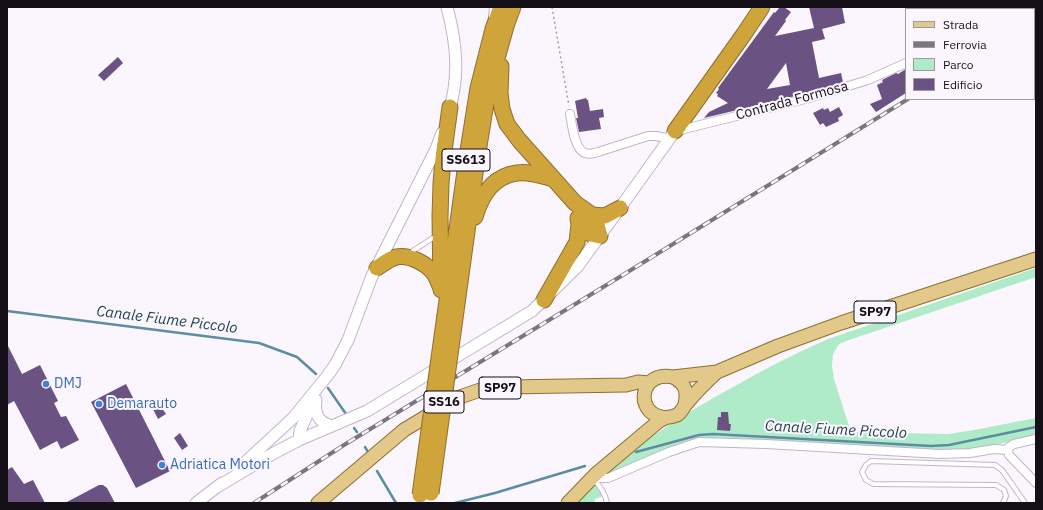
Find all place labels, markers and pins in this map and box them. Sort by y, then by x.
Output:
place label: DMJ [54,376,82,392]
marker: DMJ [41,379,51,389]
place label: Demarauto [107,396,177,412]
marker: Demarauto [94,399,104,409]
place label: Adriatica Motori [170,457,270,473]
marker: Adriatica Motori [157,460,167,470]

